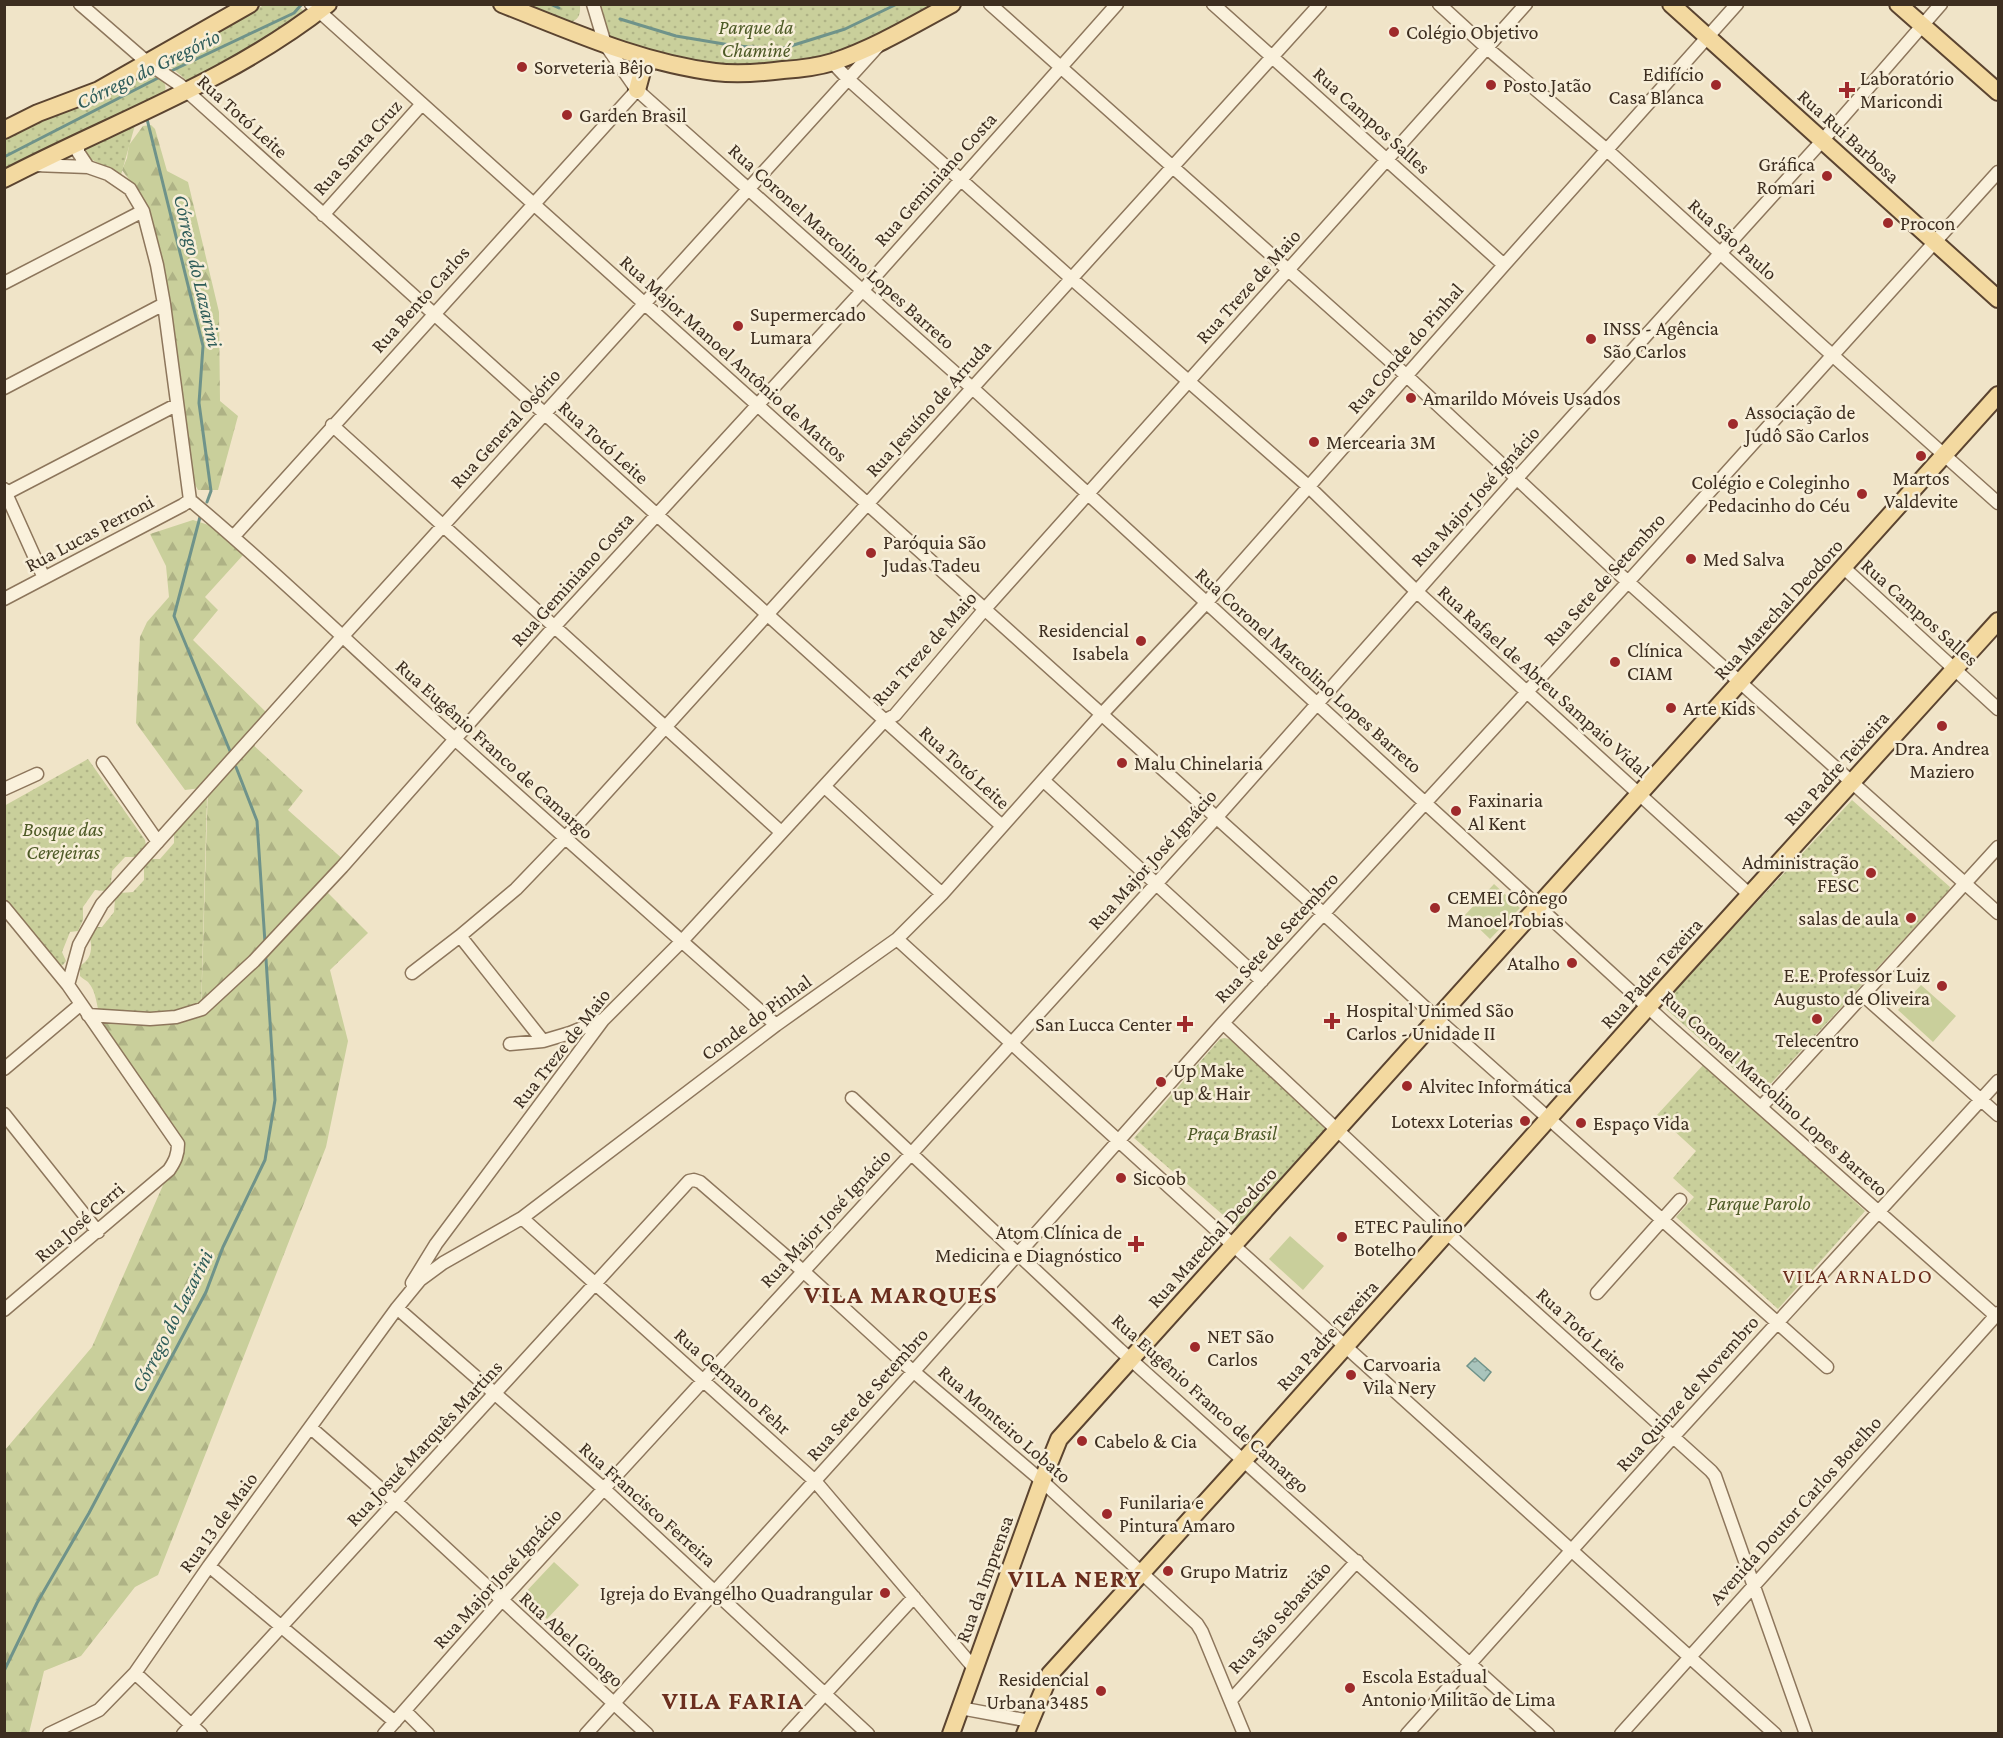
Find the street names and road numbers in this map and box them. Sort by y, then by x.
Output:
street label: Rua Campos Salles [1309,62,1435,179]
street label: Rua Totó Leite [193,70,293,162]
street label: Rua Rui Barbosa [1794,85,1904,187]
street label: Rua Santa Cruz [308,95,406,199]
street label: Rua Geminiano Costa [869,108,1001,250]
street label: Rua Coronel Marcolino Lopes Barreto [724,139,960,354]
street label: Rua São Paulo [1684,194,1782,285]
street label: Rua Treze de Maio [1191,224,1305,348]
street label: Rua Bento Carlos [366,241,474,357]
street label: Rua Major Manoel Antônio de Mattos [615,250,852,467]
street label: Rua Conde do Pinhal [1342,278,1468,418]
street label: Rua Jesuíno de Arruda [861,335,996,482]
street label: Rua General Osório [445,363,565,493]
street label: Rua Totó Leite [554,396,654,488]
street label: Rua Major José Ignácio [1406,421,1545,571]
street label: Rua Lucas Perroni [21,490,157,576]
street label: Rua Geminiano Costa [506,508,638,650]
street label: Rua Sete de Setembro [1539,508,1669,650]
street label: Rua Marechal Deodoro [1709,534,1847,684]
street label: Rua Campos Salles [1857,554,1983,671]
street label: Rua Coronel Marcolino Lopes Barreto [1191,563,1427,778]
street label: Rua Rafael de Abreu Sampaio Vidal [1433,580,1654,783]
street label: Rua Treze de Maio [867,586,981,710]
street label: Rua Eugênio Franco de Camargo [391,655,598,844]
street label: Rua Padre Teixeira [1779,706,1893,830]
street label: Rua Totó Leite [915,721,1015,813]
street label: Rua Major José Ignácio [1083,784,1222,934]
street label: Rua Sete de Setembro [1210,867,1342,1007]
street label: Rua Padre Texeira [1596,913,1706,1033]
street label: Conde do Pinhal [697,970,815,1064]
street label: Rua Treze de Maio [507,984,615,1112]
street label: Rua Coronel Marcolino Lopes Barreto [1657,986,1893,1201]
street label: Rua Major José Ignácio [755,1144,896,1293]
street label: Rua Marechal Deodoro [1143,1162,1281,1312]
street label: Rua José Cerri [30,1177,129,1267]
street label: Rua Padre Texeira [1272,1275,1382,1395]
street label: Rua Totó Leite [1532,1283,1632,1375]
street label: Rua Eugênio Franco de Camargo [1107,1309,1314,1498]
street label: Rua Quinze de Novembro [1611,1310,1763,1475]
street label: Rua Germano Fehr [670,1323,796,1439]
street label: Rua Sete de Setembro [802,1323,932,1465]
street label: Rua Josué Marquês Martins [341,1356,507,1531]
street label: Rua Monteiro Lobato [934,1360,1076,1488]
street label: Avenida Doutor Carlos Botelho [1704,1411,1886,1609]
street label: Rua Francisco Ferreira [575,1437,721,1571]
street label: Rua 13 de Maio [174,1468,262,1576]
street label: Rua Major José Ignácio [428,1503,567,1653]
street label: Rua da Imprensa [951,1512,1018,1646]
street label: Rua São Sebastião [1223,1556,1335,1678]
street label: Rua Abel Giongo [515,1587,628,1692]

